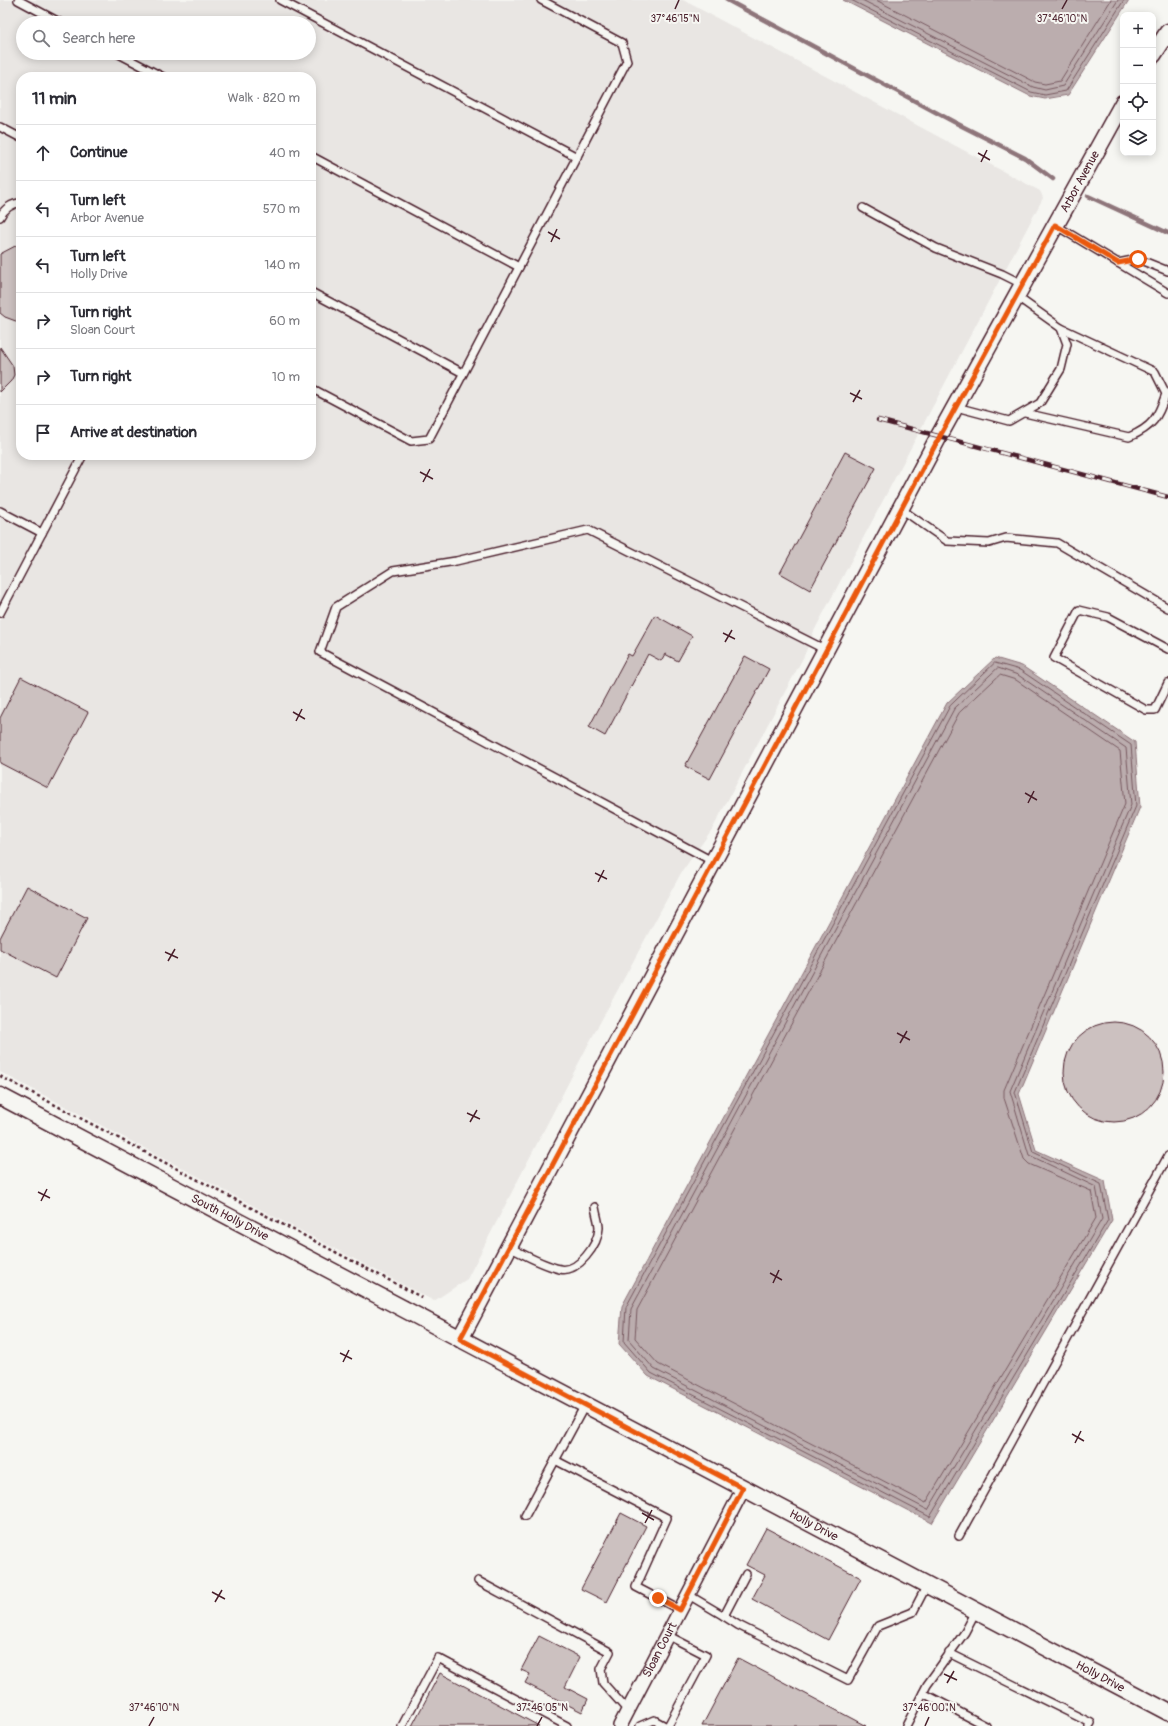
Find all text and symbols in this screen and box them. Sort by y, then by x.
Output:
map controls [1120,12,1156,156]
button: + [1120,12,1156,48]
text: 37°46'15"N [651,13,700,25]
text: 37°46'10"N [1037,13,1087,25]
search box [16,16,316,60]
icon: search [30,27,52,49]
text: Search here [62,29,135,48]
button: − [1120,48,1156,84]
button: locate [1120,84,1156,120]
text: 11 min [32,88,77,109]
text: Walk · 820 m [227,90,300,106]
button: layers [1120,120,1156,156]
icon: ahead [32,142,54,164]
text: Continue [70,143,128,162]
text: 40 m [269,145,300,161]
street label: Arbor Avenue [1057,148,1103,215]
text: Turn left [70,191,126,210]
icon: left [32,198,54,220]
text: 570 m [263,201,300,217]
text: Arbor Avenue [70,210,144,226]
text: Turn left [70,247,126,266]
route start [1129,250,1147,268]
icon: left [32,254,54,276]
text: 140 m [264,257,300,273]
text: Holly Drive [70,266,128,282]
text: Turn right [70,303,131,322]
icon: right [32,310,54,332]
text: 60 m [269,313,300,329]
text: Sloan Court [70,322,135,338]
icon: right [32,366,54,388]
text: Turn right [70,367,131,386]
text: 10 m [272,369,300,385]
icon: arrive [32,422,54,444]
text: Arrive at destination [70,423,197,442]
street label: South Holly Drive [189,1191,271,1244]
street label: Holly Drive [787,1506,841,1544]
route end [649,1589,667,1607]
street label: Sloan Court [639,1619,680,1680]
street label: Holly Drive [1073,1657,1127,1695]
text: 37°46'10"N [129,1702,179,1714]
text: 37°46'05"N [516,1702,568,1714]
text: 37°46'00"N [902,1702,956,1714]

